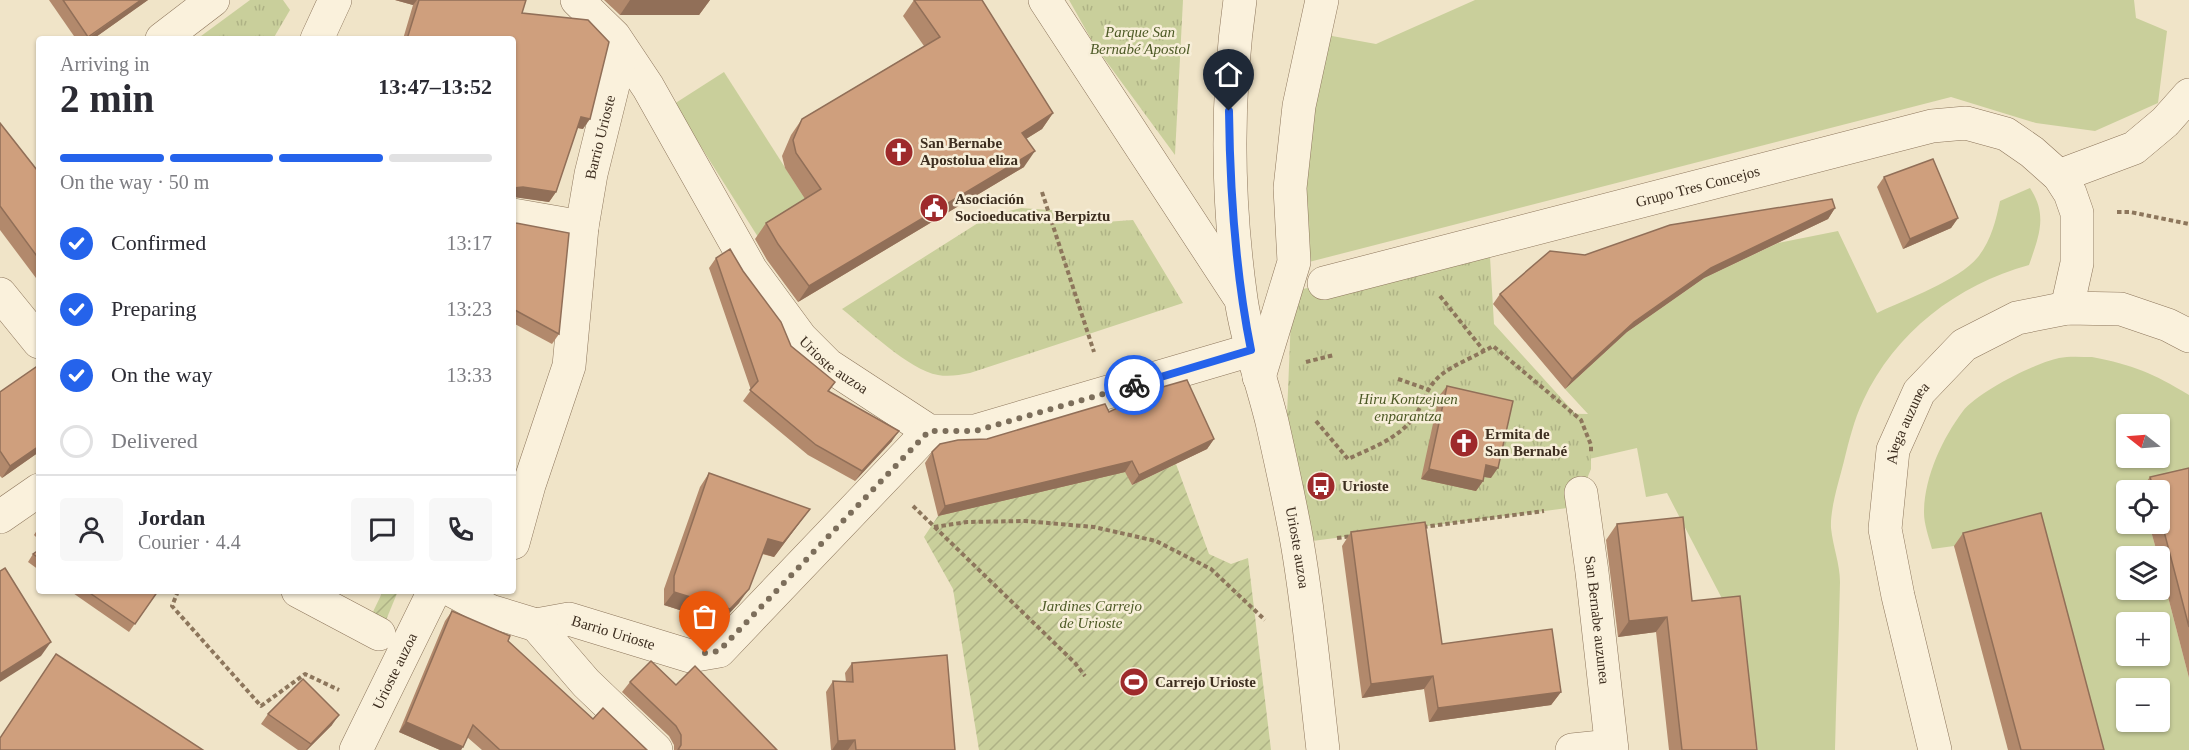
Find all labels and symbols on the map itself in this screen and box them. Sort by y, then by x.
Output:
park label: Parque San Bernabé Apostol [1090,24,1190,57]
pin [1203,49,1254,111]
street label: Barrio Urioste [582,93,618,180]
place label: San Bernabe Apostolua eliza [920,135,1018,168]
church icon: San Bernabe Apostolua eliza [883,136,915,168]
street label: Grupo Tres Concejos [1634,163,1762,210]
place label: Asociación Socioeducativa Berpiztu [955,191,1110,224]
public building icon: Asociación Socioeducativa Berpiztu [918,192,950,224]
street label: Urioste auzoa [796,333,871,397]
courier [1104,355,1164,415]
street label: Aiega auzunea [1884,378,1932,465]
park label: Hiru Kontzejuen enparantza [1357,391,1458,424]
north arrow [2116,414,2170,468]
place label: Ermita de San Bernabé [1485,426,1567,459]
church icon: Ermita de San Bernabé [1448,427,1480,459]
bus stop icon: Urioste [1305,470,1337,502]
place label: Urioste [1342,478,1389,494]
street label: Urioste auzoa [1283,505,1312,590]
street label: San Bernabe auzunea [1582,555,1613,685]
pin [679,591,730,653]
park label: Jardines Carrejo de Urioste [1040,598,1142,631]
street label: Barrio Urioste [570,612,657,653]
street label: Urioste auzoa [369,630,420,712]
sports icon: Carrejo Urioste [1118,666,1150,698]
place label: Carrejo Urioste [1155,674,1256,690]

